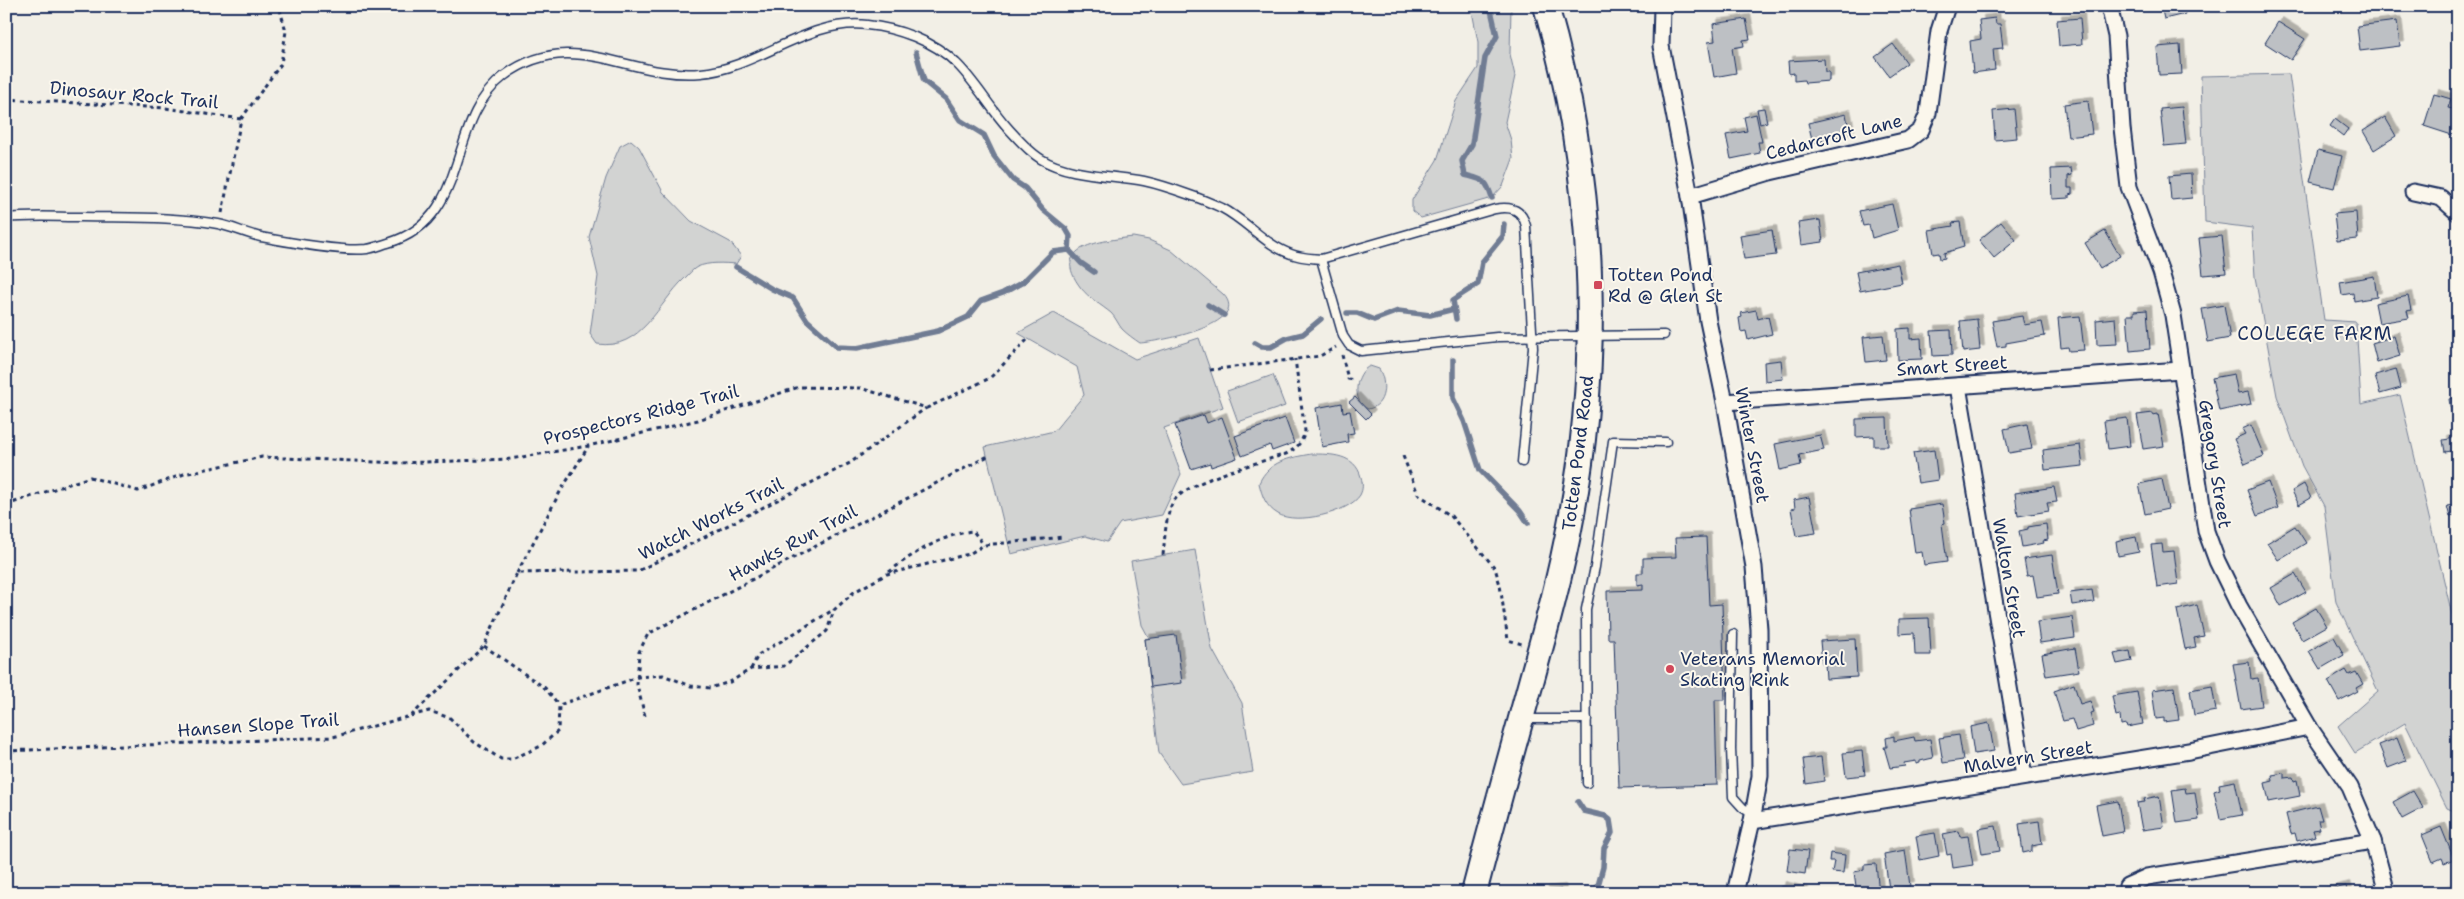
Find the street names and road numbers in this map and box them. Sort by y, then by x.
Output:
street label: Dinosaur Rock Trail [49,76,220,114]
street label: Cedarcroft Lane [1763,108,1905,166]
street label: Smart Street [1896,350,2008,382]
street label: Totten Pond Road [1557,374,1599,532]
street label: Prospectors Ridge Trail [541,379,742,451]
street label: Winter Street [1729,385,1775,505]
street label: Gregory Street [2193,398,2237,530]
street label: Watch Works Trail [634,472,788,566]
street label: Hawks Run Trail [725,499,862,587]
street label: Walton Street [1987,516,2031,640]
street label: Hansen Slope Trail [176,707,340,743]
street label: Malvern Street [1962,735,2094,779]

